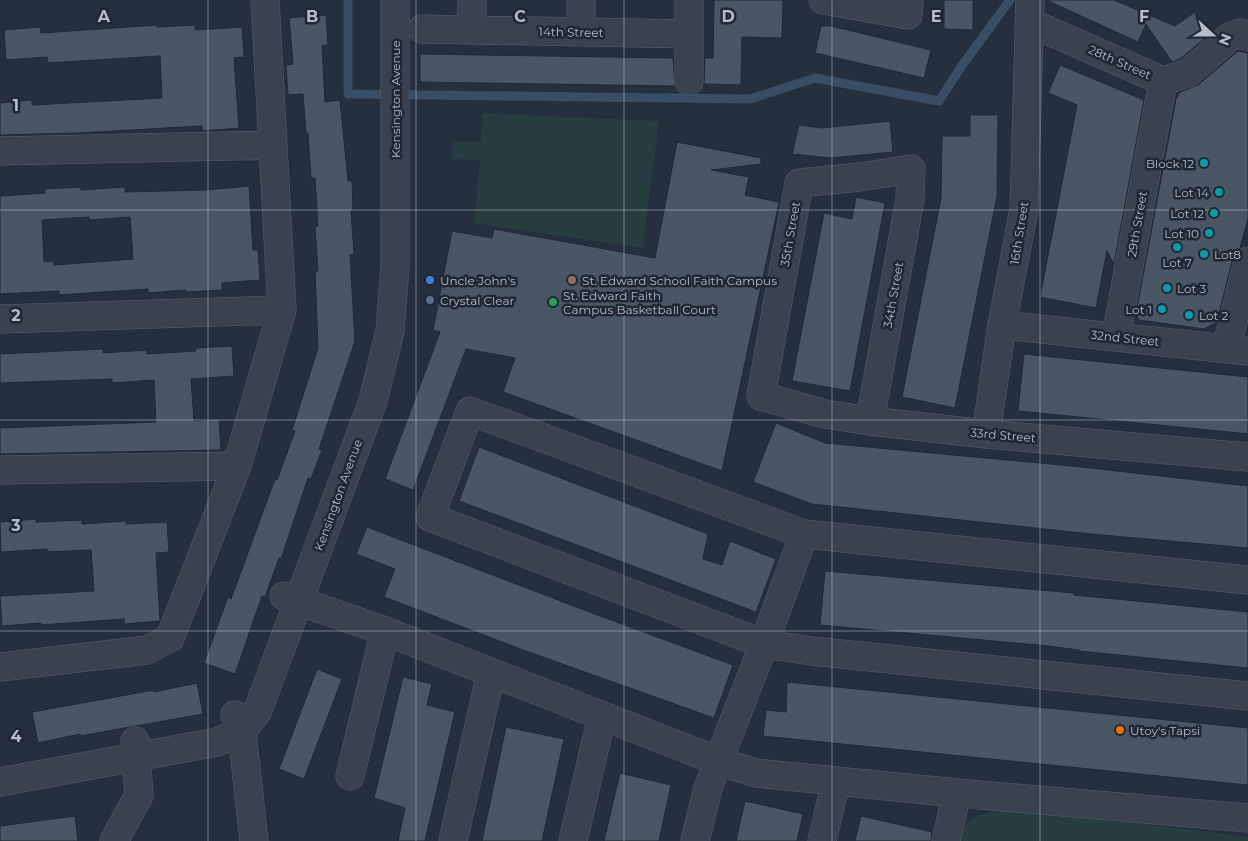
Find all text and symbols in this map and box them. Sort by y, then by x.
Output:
text: A [97,7,111,26]
text: B [306,7,318,26]
text: C [514,7,526,26]
text: D [721,7,735,26]
text: E [931,7,941,26]
text: F [1139,7,1149,26]
north arrow [1188,10,1238,60]
street label: 14th Street [539,24,604,40]
text: N [1215,31,1236,48]
street label: Kensington Avenue [388,40,403,158]
street label: 28th Street [1086,42,1154,83]
text: 1 [13,96,19,115]
place label: Block 12 [1146,156,1194,171]
marker: Block 12 [1198,157,1210,169]
place label: Lot 14 [1174,185,1209,200]
marker: Lot 14 [1213,186,1225,198]
street label: 29th Street [1124,190,1150,258]
street label: 35th Street [777,200,803,268]
street label: 16th Street [1007,200,1031,266]
place label: Lot 12 [1170,206,1204,221]
marker: Lot 12 [1208,207,1220,219]
place label: Lot 10 [1164,226,1199,241]
marker: Lot 10 [1203,227,1215,239]
marker: Lot 7 [1171,241,1183,253]
place label: Lot8 [1214,247,1241,262]
marker: Lot8 [1198,248,1210,260]
place label: Lot 7 [1162,255,1192,270]
street label: 34th Street [880,261,906,329]
place label: Uncle John's [440,273,516,288]
place label: St. Edward School Faith Campus [582,273,777,288]
marker: Uncle John's [424,274,436,286]
marker: St. Edward School Faith Campus [566,274,578,286]
place label: Lot 3 [1177,281,1207,296]
marker: Lot 3 [1161,282,1173,294]
place label: St. Edward Faith Campus Basketball Court [563,288,716,317]
place label: Crystal Clear [440,293,514,308]
marker: Crystal Clear [424,294,436,306]
marker: St. Edward Faith Campus Basketball Court [547,296,559,308]
place label: Lot 1 [1125,302,1152,317]
marker: Lot 1 [1156,303,1168,315]
text: 2 [11,306,21,325]
place label: Lot 2 [1199,308,1229,323]
marker: Lot 2 [1183,309,1195,321]
street label: 32nd Street [1090,327,1160,349]
street label: 33rd Street [970,425,1036,445]
street label: Kensington Avenue [311,437,365,553]
text: 3 [10,516,21,535]
place label: Utoy's Tapsi [1130,723,1200,738]
marker: Utoy's Tapsi [1114,724,1126,736]
text: 4 [10,727,22,746]

